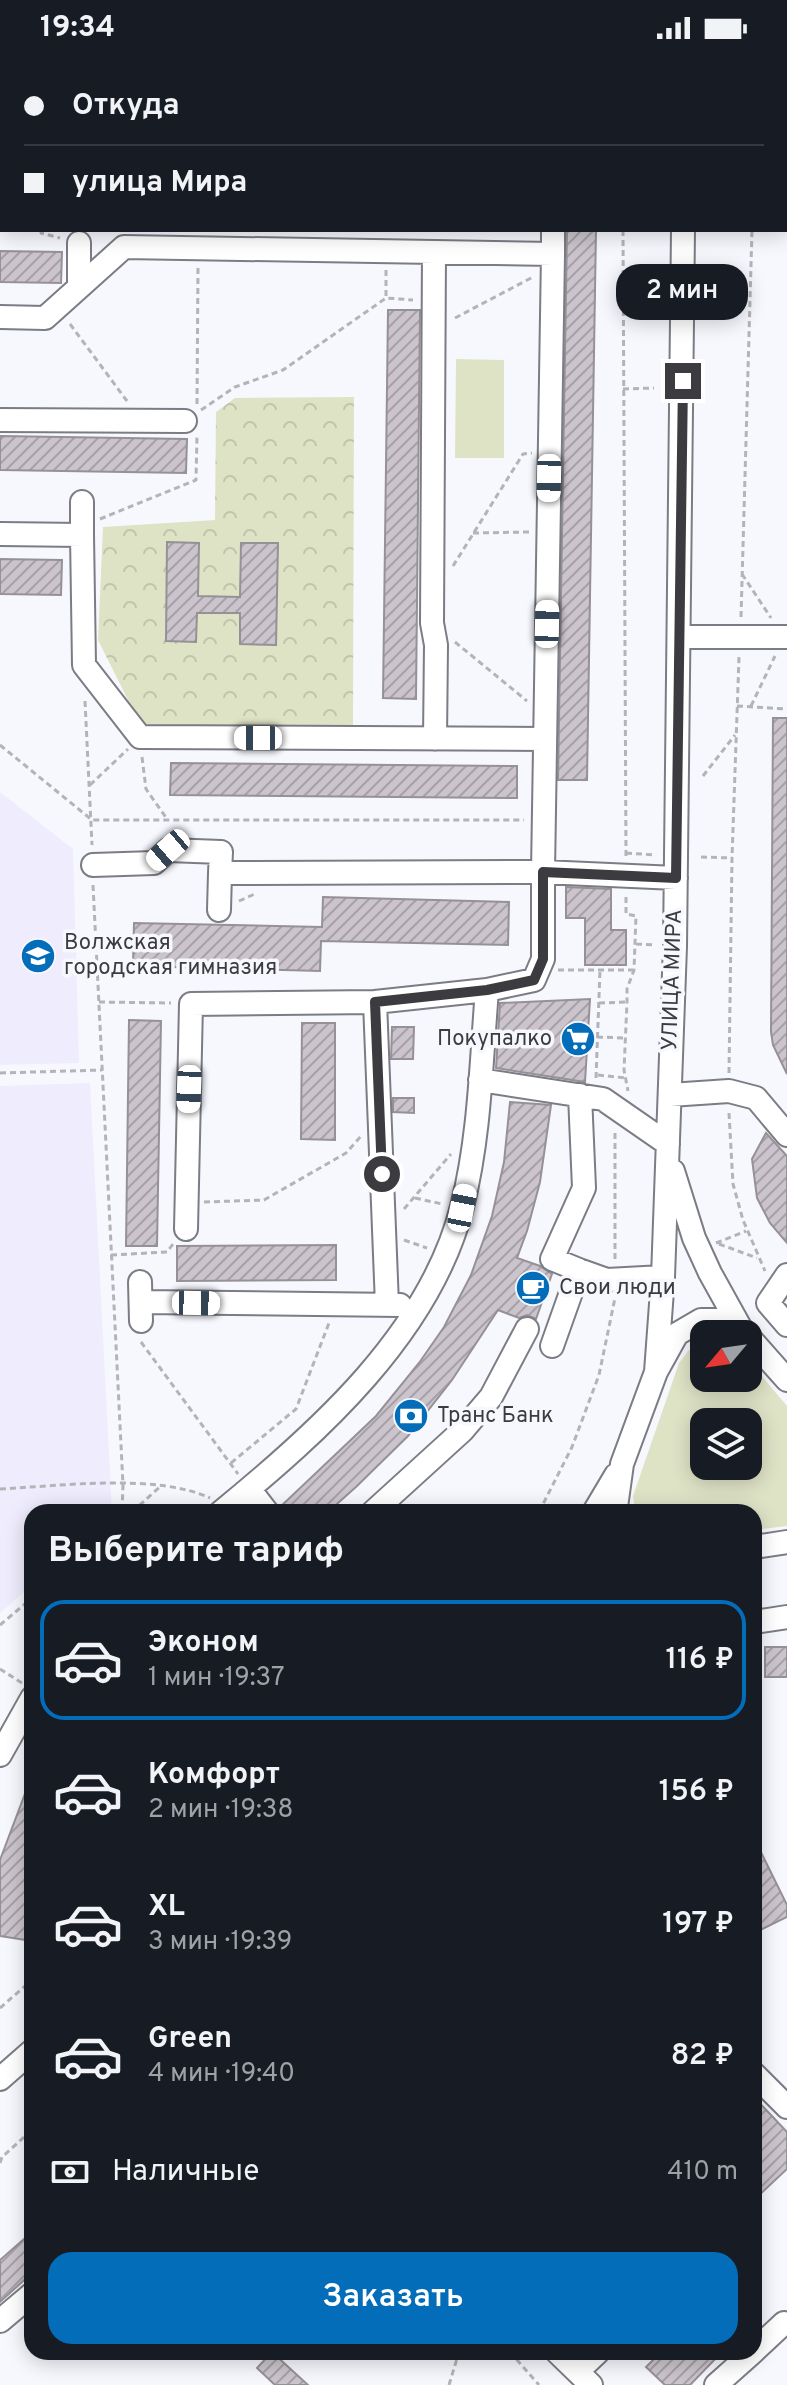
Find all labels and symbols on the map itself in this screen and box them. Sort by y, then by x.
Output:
callout: 2 мин [617,265,749,321]
route end [665,363,701,399]
car [537,454,561,502]
car [535,600,559,648]
car [234,726,282,750]
car [142,825,194,875]
street label: УЛИЦА МИРА [657,909,689,1051]
place label: Волжская городская гимназия [64,930,277,982]
school or university icon: Волжская городская гимназия [19,937,57,975]
supermarket icon: Покупалко [559,1020,597,1058]
place label: Покупалко [437,1026,552,1053]
car [176,1065,202,1113]
route start [364,1156,400,1192]
car [446,1182,478,1234]
cafe icon: Свои люди [514,1269,552,1307]
place label: Свои люди [559,1275,676,1302]
car [172,1291,220,1315]
north arrow [690,1320,762,1392]
bank icon: Транс Банк [392,1397,430,1435]
place label: Транс Банк [437,1403,554,1430]

